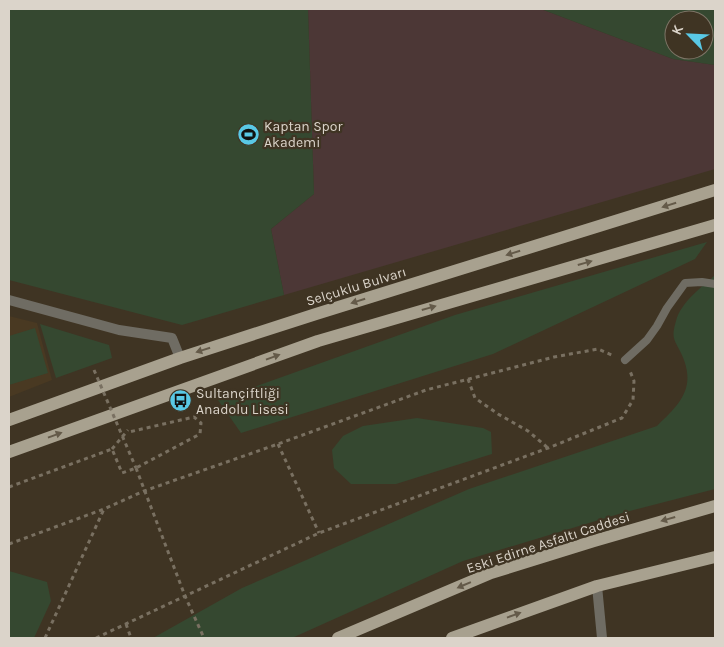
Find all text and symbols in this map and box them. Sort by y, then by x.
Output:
north arrow [664,10,714,60]
text: K [668,22,688,38]
place label: Kaptan Spor Akademi [264,118,343,151]
sports icon: Kaptan Spor Akademi [236,122,260,146]
one-way arrow [661,201,676,209]
one-way arrow [506,249,521,257]
one-way arrow [577,258,592,266]
street label: Selçuklu Bulvarı [304,263,408,310]
one-way arrow [351,297,366,305]
one-way arrow [421,304,436,312]
one-way arrow [196,347,211,355]
one-way arrow [266,353,281,360]
place label: Sultançiftliği Anadolu Lisesi [196,385,289,418]
bus stop icon: Sultançiftliği Anadolu Lisesi [168,389,192,413]
one-way arrow [47,431,62,438]
street label: Eski Edirne Asfaltı Caddesi [464,508,632,577]
one-way arrow [661,516,676,524]
one-way arrow [457,581,471,589]
one-way arrow [507,611,522,619]

